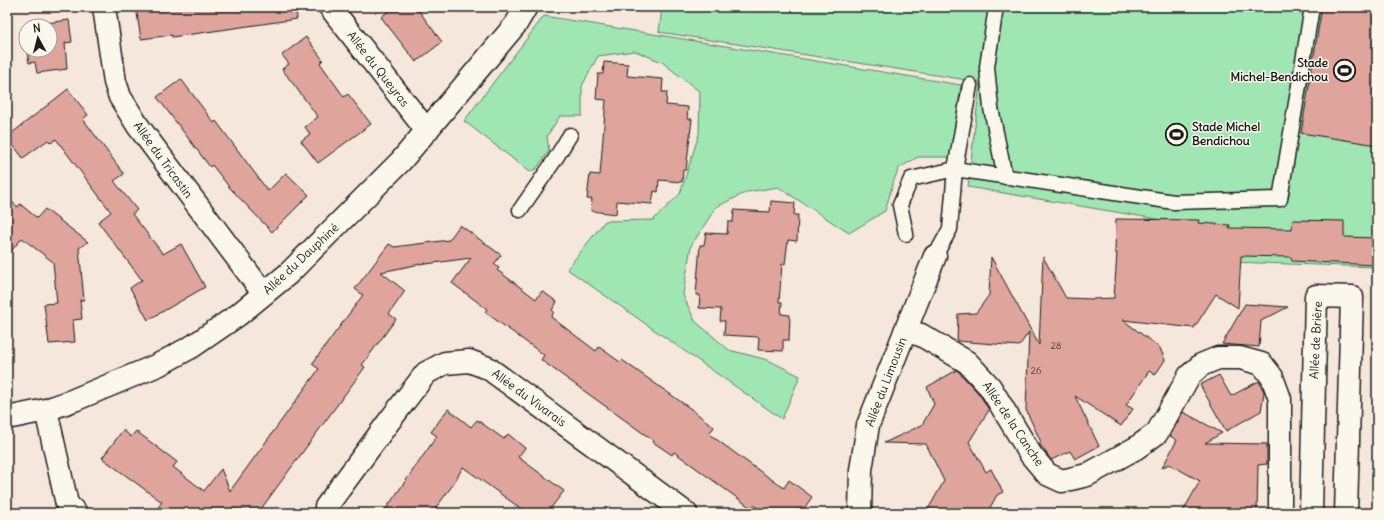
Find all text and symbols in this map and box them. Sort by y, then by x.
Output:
north arrow [18,18,58,58]
text: N [32,21,41,35]
street label: Allée du Queyras [344,28,413,110]
place label: Stade Michel-Bendichou [1230,55,1329,84]
sports icon: Stade Michel-Bendichou [1331,57,1357,83]
street label: Allée du Tricastin [131,119,196,201]
place label: Stade Michel Bendichou [1192,119,1261,148]
sports icon: Stade Michel Bendichou [1163,121,1189,147]
street label: Allée du Dauphiné [260,220,342,298]
street label: Allée de Brière [1306,301,1325,379]
street label: Allée du Limousin [862,335,909,429]
house number: 28 [1050,339,1062,352]
house number: 26 [1030,364,1042,377]
street label: Allée du Vivarais [489,366,569,430]
street label: Allée de la Canche [980,379,1047,469]

